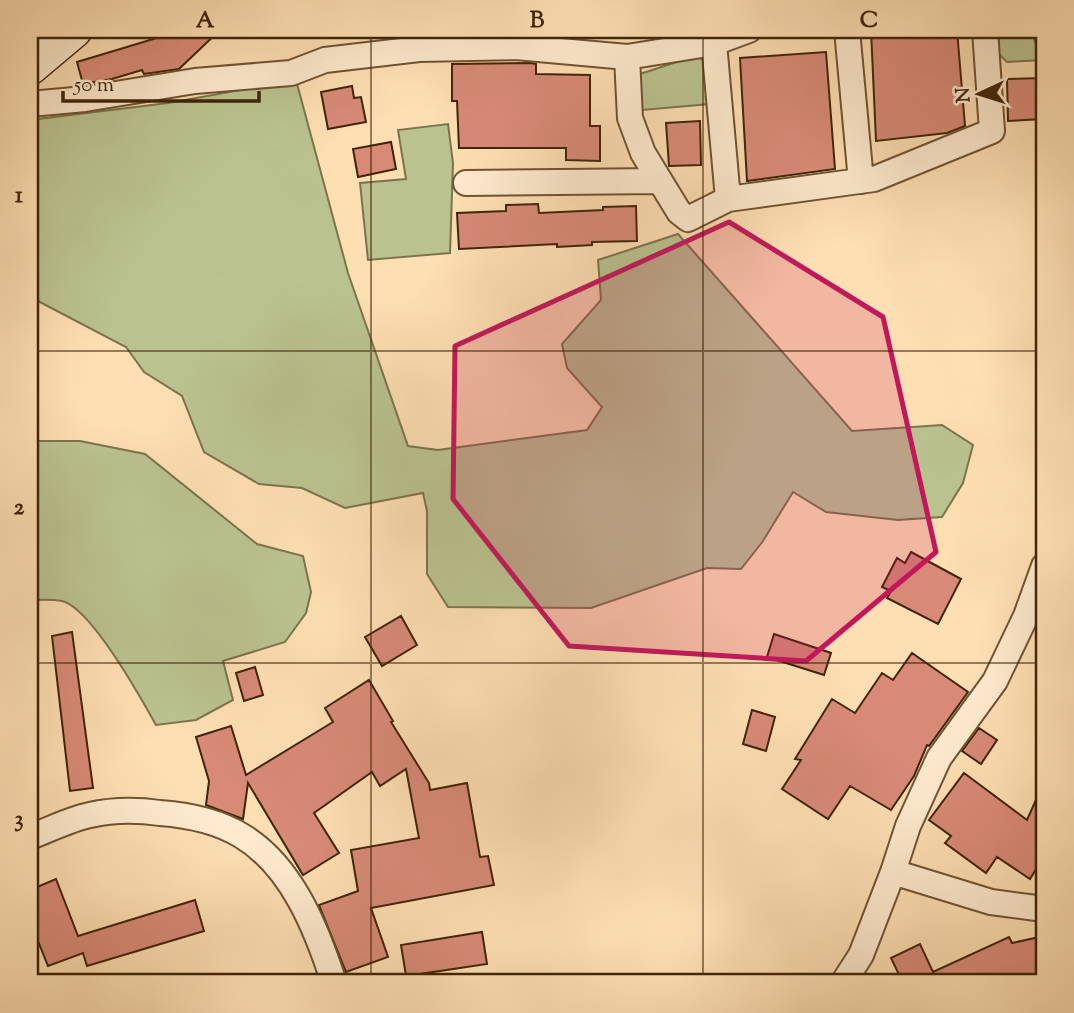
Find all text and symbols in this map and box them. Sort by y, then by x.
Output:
text: A [196,5,215,38]
text: B [530,5,545,38]
text: C [860,5,878,38]
scale bar [63,60,259,104]
north arrow [944,60,1014,130]
text: 50 m [73,71,114,101]
text: N [951,87,979,104]
text: 1 [15,180,23,213]
text: 2 [14,492,25,525]
text: 3 [14,804,24,837]

